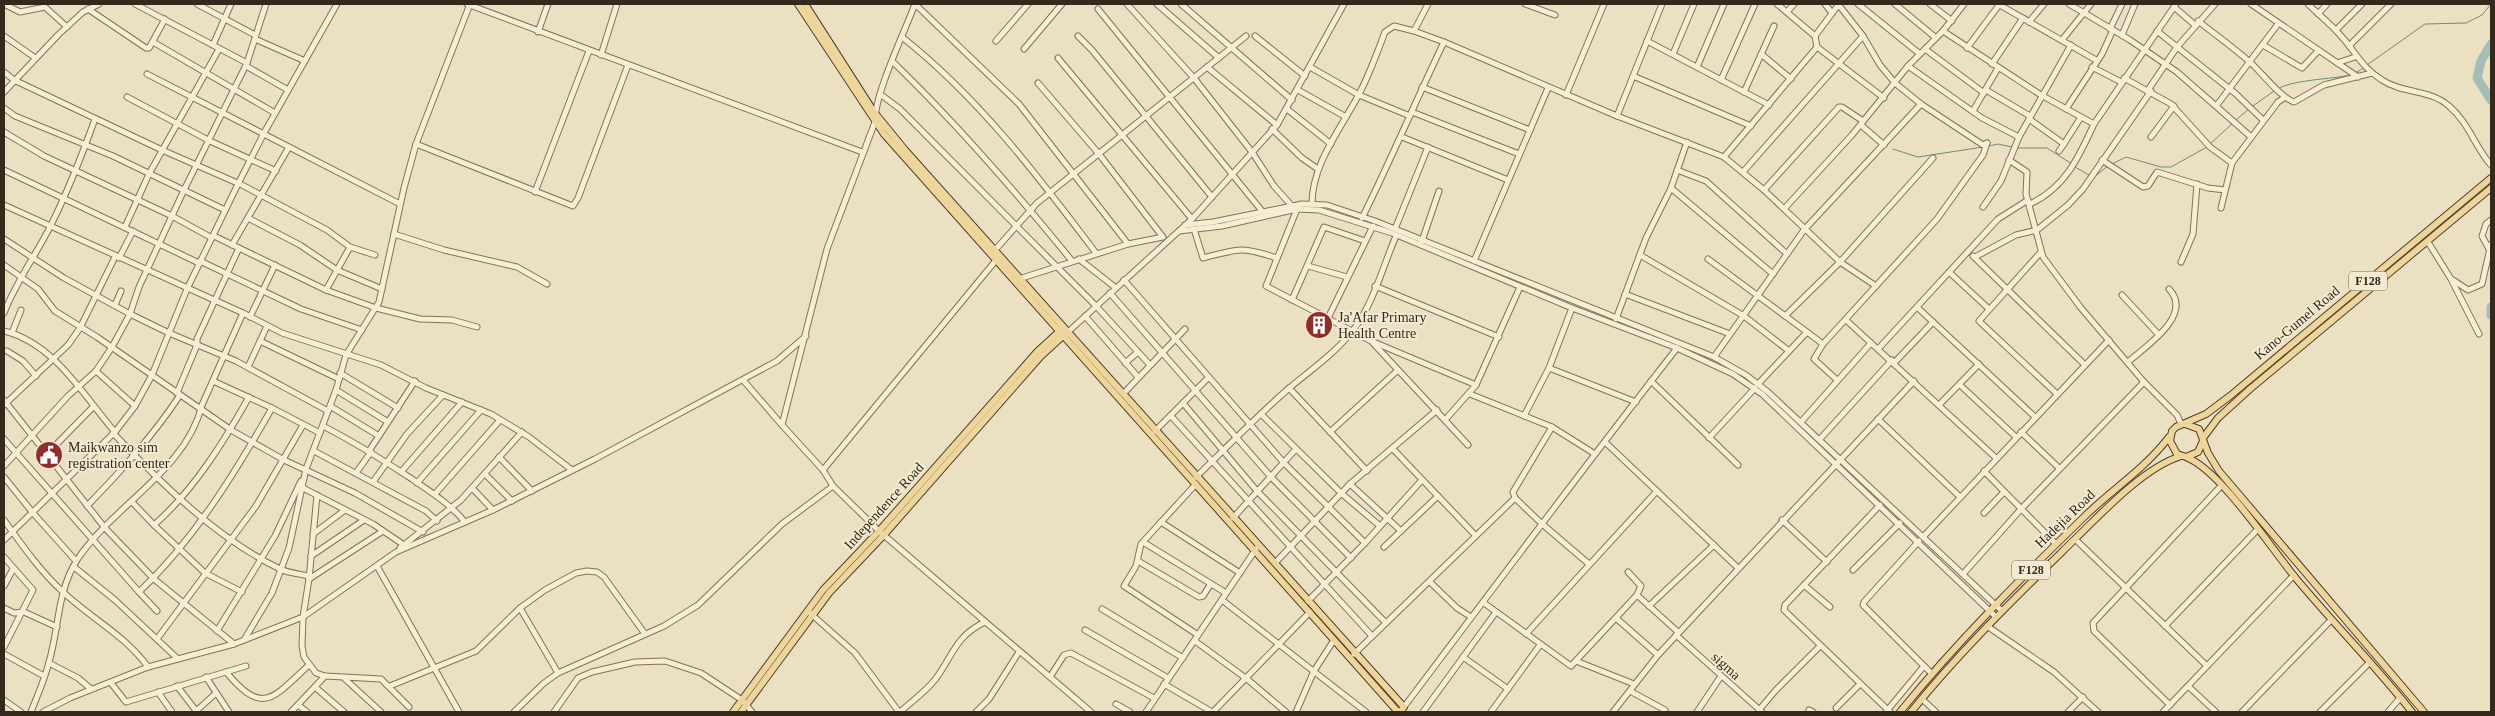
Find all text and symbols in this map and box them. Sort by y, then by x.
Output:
road number: F128 [2349,272,2387,290]
street label: Kano-Gumel Road [2252,283,2342,363]
building icon: Ja'Afar Primary Health Centre [1304,310,1334,340]
place label: Ja'Afar Primary Health Centre [1338,310,1426,341]
public building icon: Maikwanzo sim registration center [34,440,64,470]
place label: Maikwanzo sim registration center [68,440,170,471]
street label: Independence Road [841,460,927,552]
street label: Hadejia Road [2032,487,2098,551]
road number: F128 [2012,560,2050,580]
street label: sigma [1709,649,1744,683]

